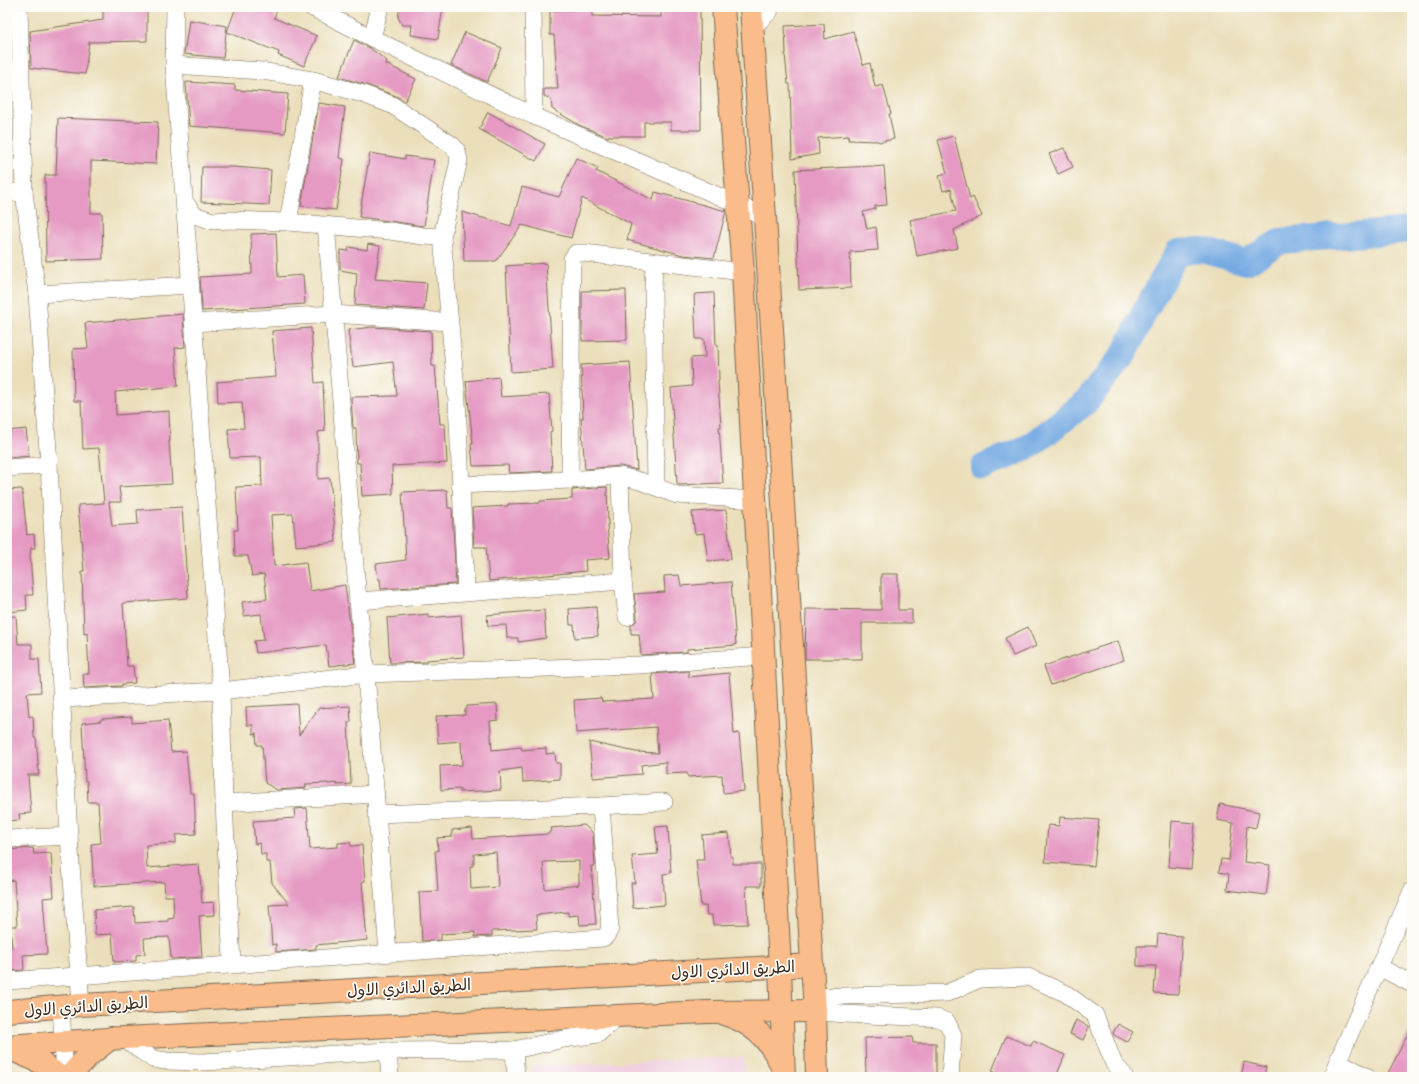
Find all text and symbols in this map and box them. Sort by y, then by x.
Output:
street label: الطريق الدائري الاول [671,957,796,986]
street label: الطريق الدائري الاول [347,975,472,1004]
street label: الطريق الدائري الاول [23,993,149,1024]

